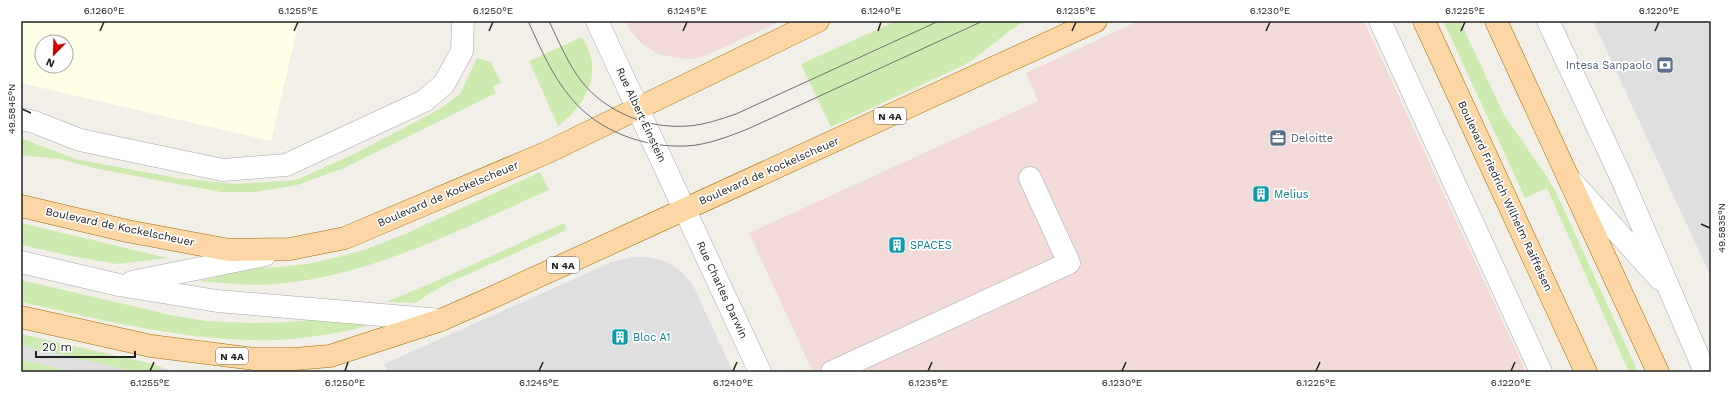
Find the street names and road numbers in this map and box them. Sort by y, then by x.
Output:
street label: Rue Albert Einstein [613,65,669,165]
street label: Boulevard Friedrich Wilhelm Raiffeisen [1455,99,1555,293]
road number: N 4A [874,108,906,124]
street label: Boulevard de Kockelscheuer [697,134,841,208]
street label: Boulevard de Kockelscheuer [376,158,521,230]
street label: Boulevard de Kockelscheuer [44,205,196,249]
street label: Rue Charles Darwin [694,239,750,341]
road number: N 4A [547,257,579,273]
road number: N 4A [216,348,248,364]

